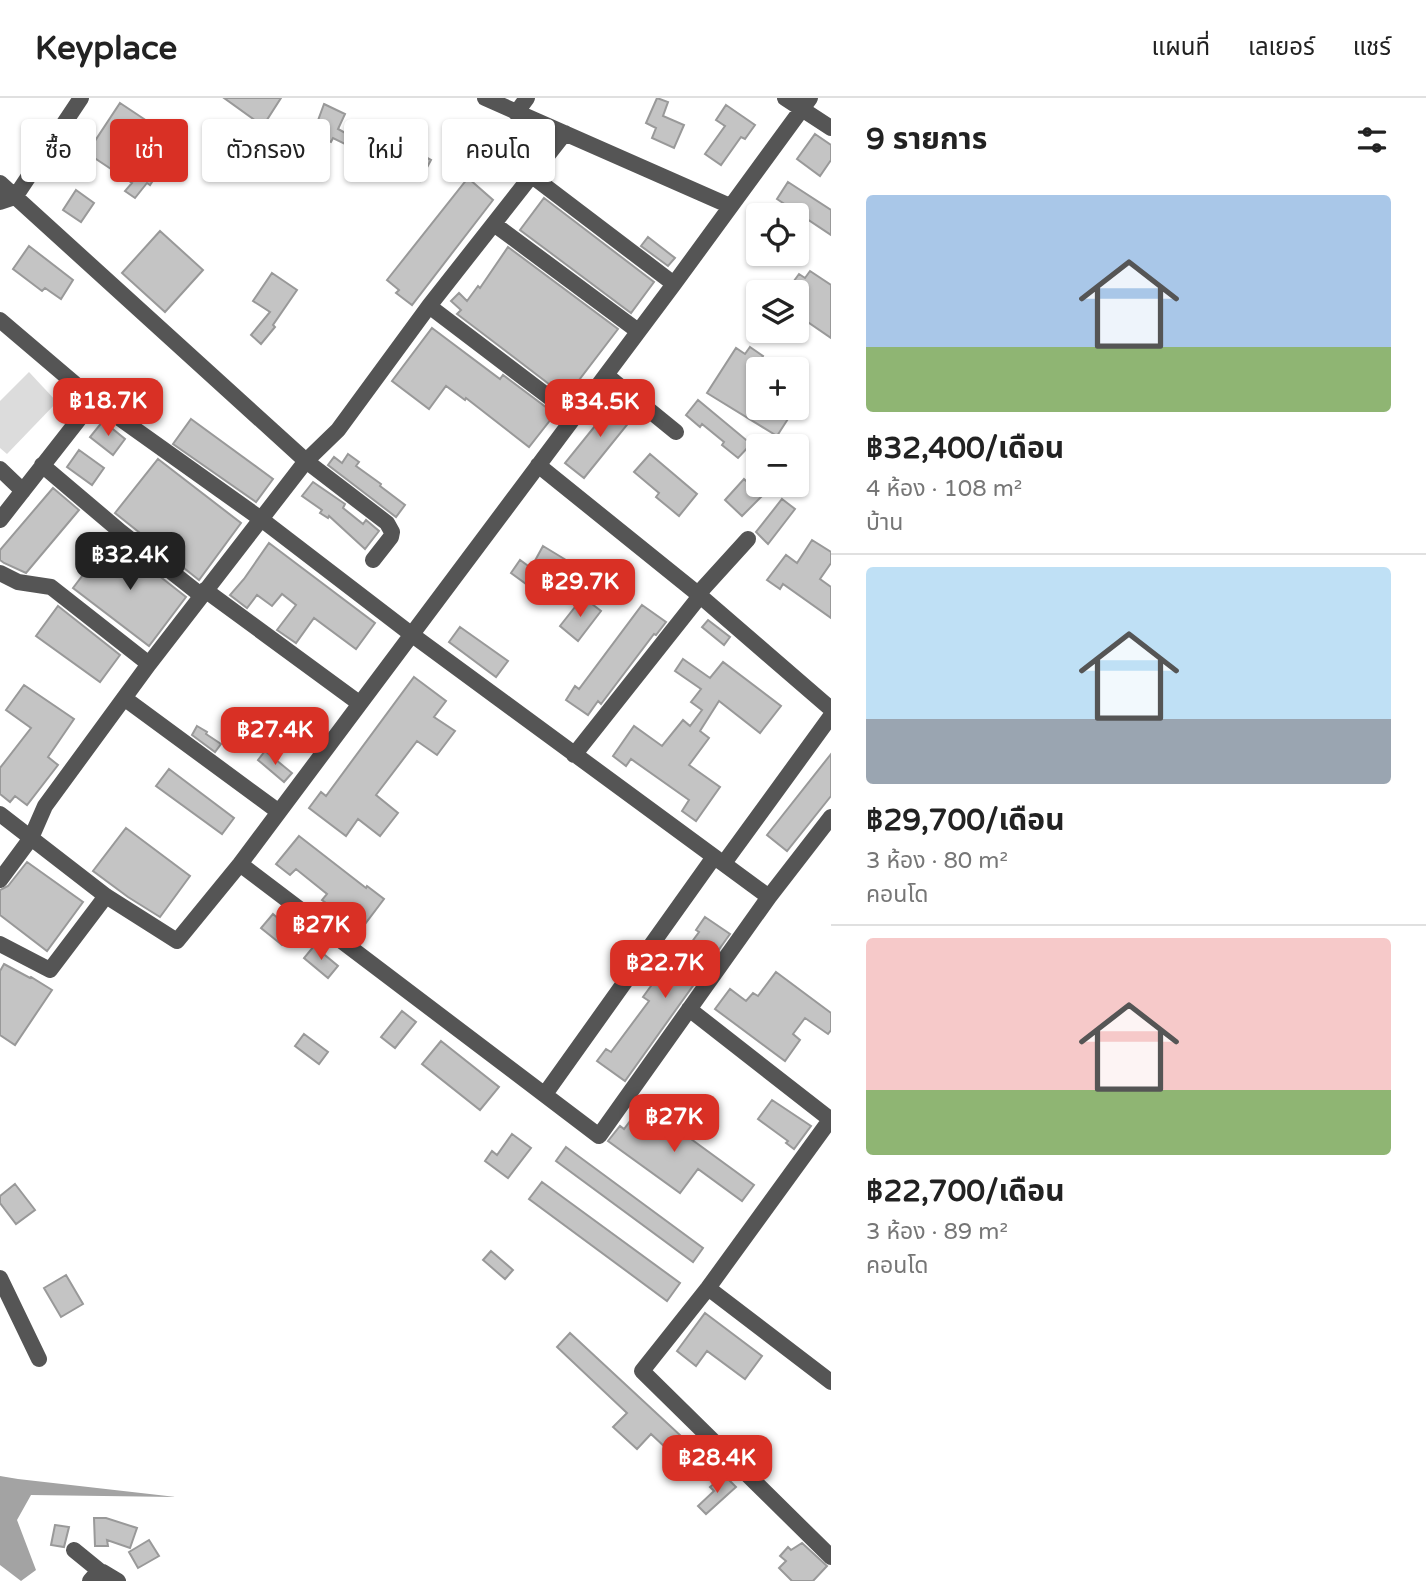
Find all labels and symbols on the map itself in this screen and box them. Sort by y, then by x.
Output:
pin: ฿18.7K [51,378,165,438]
pin: ฿34.5K [543,380,657,439]
pin: ฿32.4K [73,532,187,592]
pin: ฿29.7K [523,560,637,619]
pin: ฿27.4K [218,708,332,767]
pin: ฿27K [280,902,362,962]
pin: ฿22.7K [608,940,722,1000]
pin: ฿27K [633,1094,715,1154]
pin: ฿28.4K [660,1436,774,1495]

